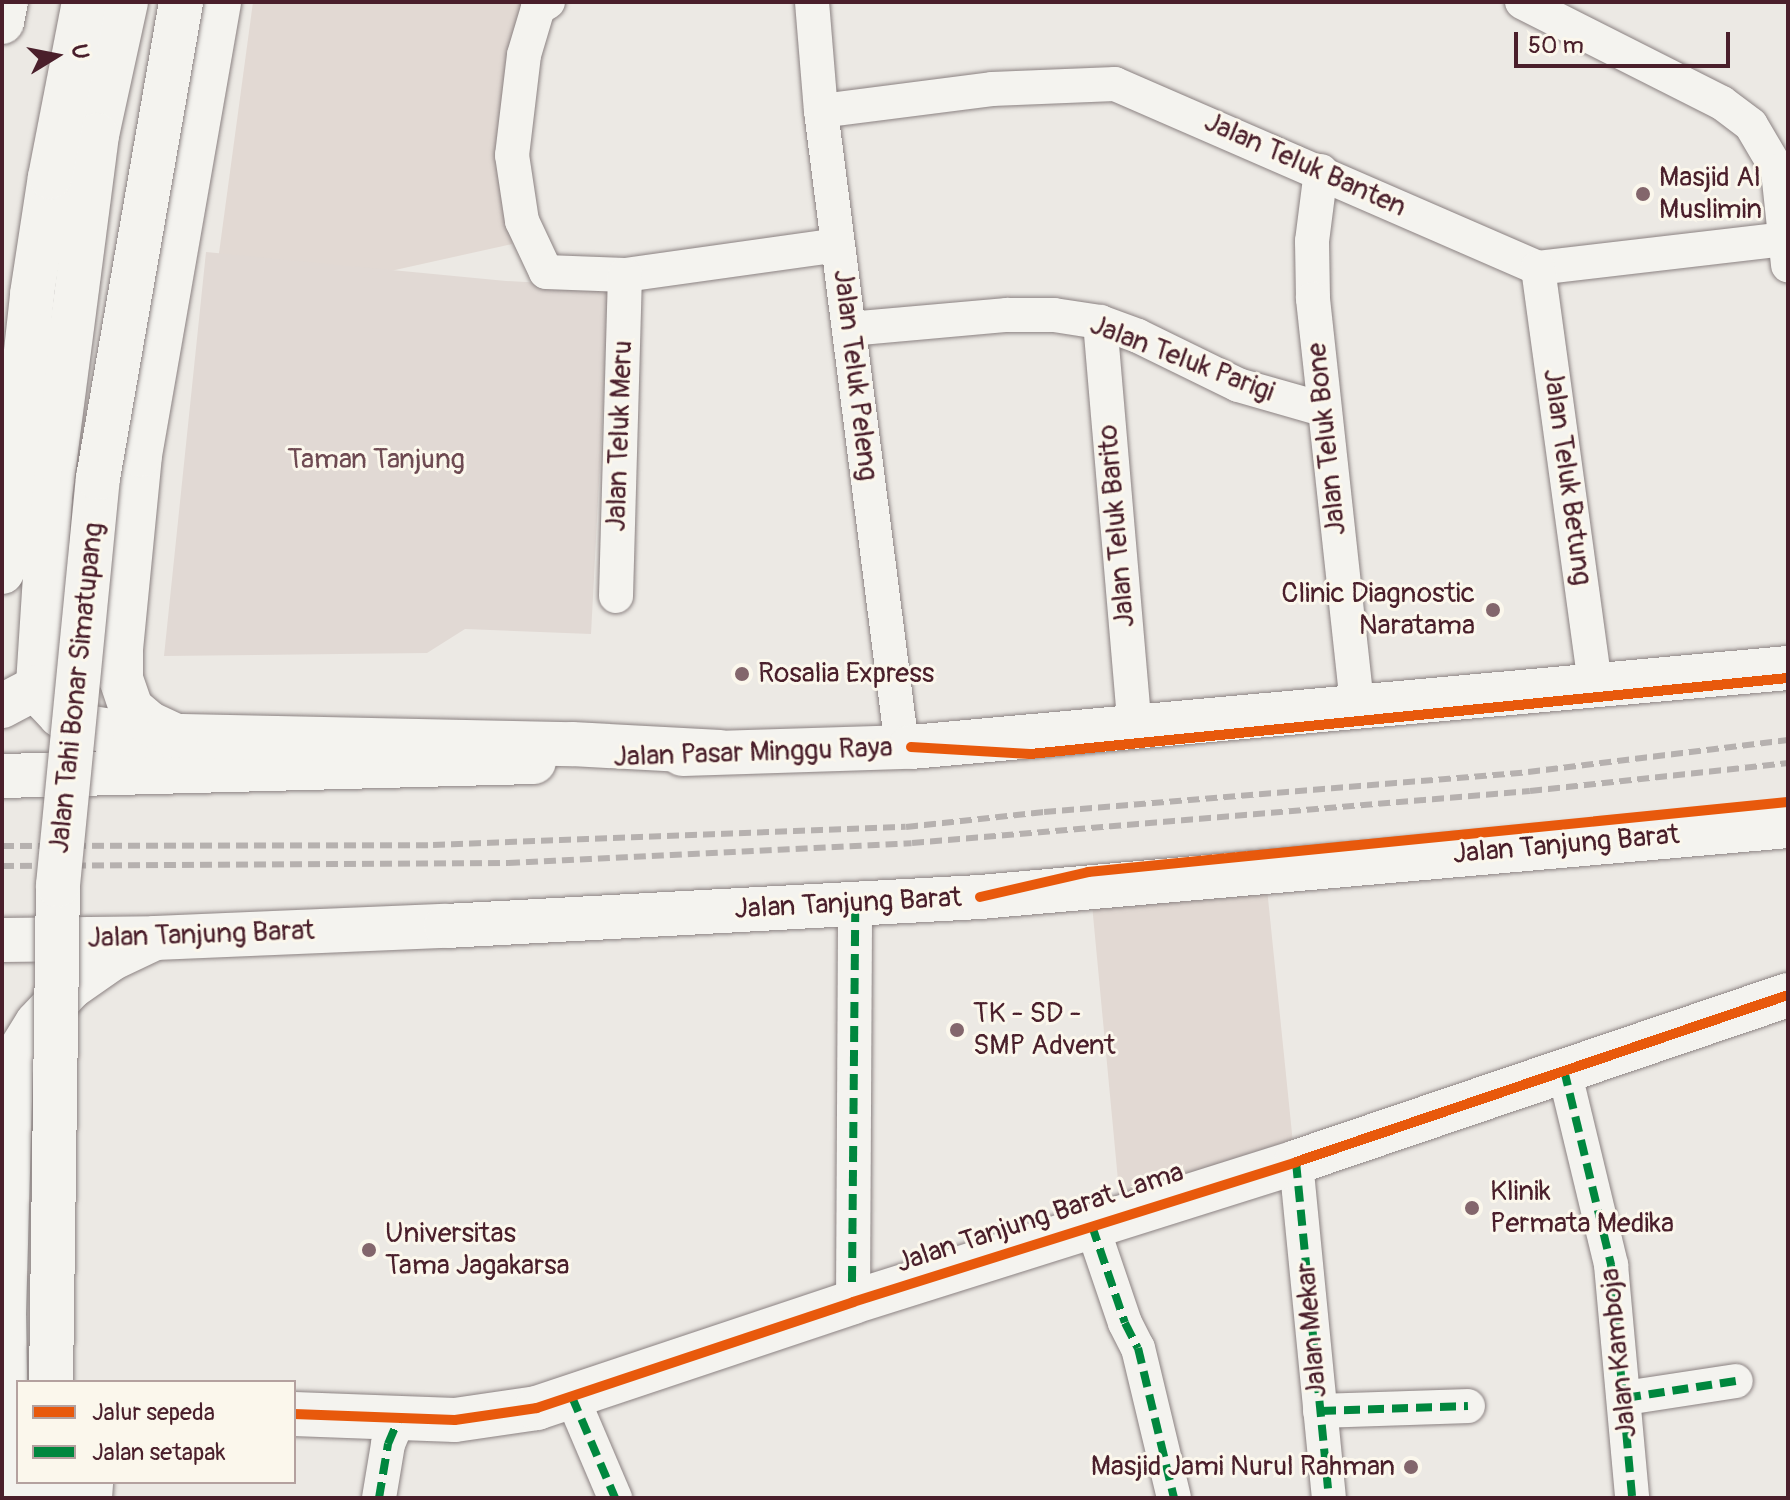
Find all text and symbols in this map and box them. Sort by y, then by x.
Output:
north arrow [16,16,96,96]
scale bar [1518,16,1734,66]
text: 50 m [1528,31,1584,60]
text: U [65,42,95,61]
street label: Jalan Teluk Banten [1199,105,1411,225]
place label: Masjid Al Muslimin [1659,161,1762,227]
marker: Masjid Al Muslimin [1634,185,1652,203]
street label: Jalan Teluk Peleng [825,268,885,482]
street label: Jalan Teluk Parigi [1085,308,1279,410]
street label: Jalan Teluk Meru [600,340,640,532]
street label: Jalan Teluk Bone [1300,341,1354,537]
street label: Jalan Teluk Betung [1535,367,1599,587]
street label: Jalan Teluk Barito [1091,423,1143,629]
park label: Taman Tanjung [287,443,465,477]
street label: Jalan Tahi Bonar Simatupang [43,521,111,855]
place label: Clinic Diagnostic Naratama [1281,577,1475,643]
marker: Clinic Diagnostic Naratama [1482,599,1504,621]
place label: Rosalia Express [758,657,934,691]
marker: Rosalia Express [733,665,751,683]
street label: Jalan Pasar Minggu Raya [613,731,893,775]
street label: Jalan Tanjung Barat [1451,818,1681,872]
street label: Jalan Tanjung Barat [734,881,962,927]
street label: Jalan Tanjung Barat [87,914,315,956]
place label: TK - SD - SMP Advent [973,997,1116,1063]
marker: TK - SD - SMP Advent [948,1021,966,1039]
street label: Jalan Tanjung Barat Lama [892,1156,1188,1280]
place label: Klinik Permata Medika [1490,1175,1674,1241]
marker: Klinik Permata Medika [1461,1197,1483,1219]
place label: Universitas Tama Jagakarsa [385,1217,570,1283]
marker: Universitas Tama Jagakarsa [360,1241,378,1259]
street label: Jalan Mekar [1289,1261,1335,1399]
street label: Jalan Kamboja [1593,1267,1645,1439]
legend [16,1380,296,1484]
text: Jalur sepeda [92,1398,215,1427]
text: Jalan setapak [92,1438,226,1467]
place label: Masjid Jami Nurul Rahman [1091,1450,1395,1484]
marker: Masjid Jami Nurul Rahman [1402,1458,1420,1476]

